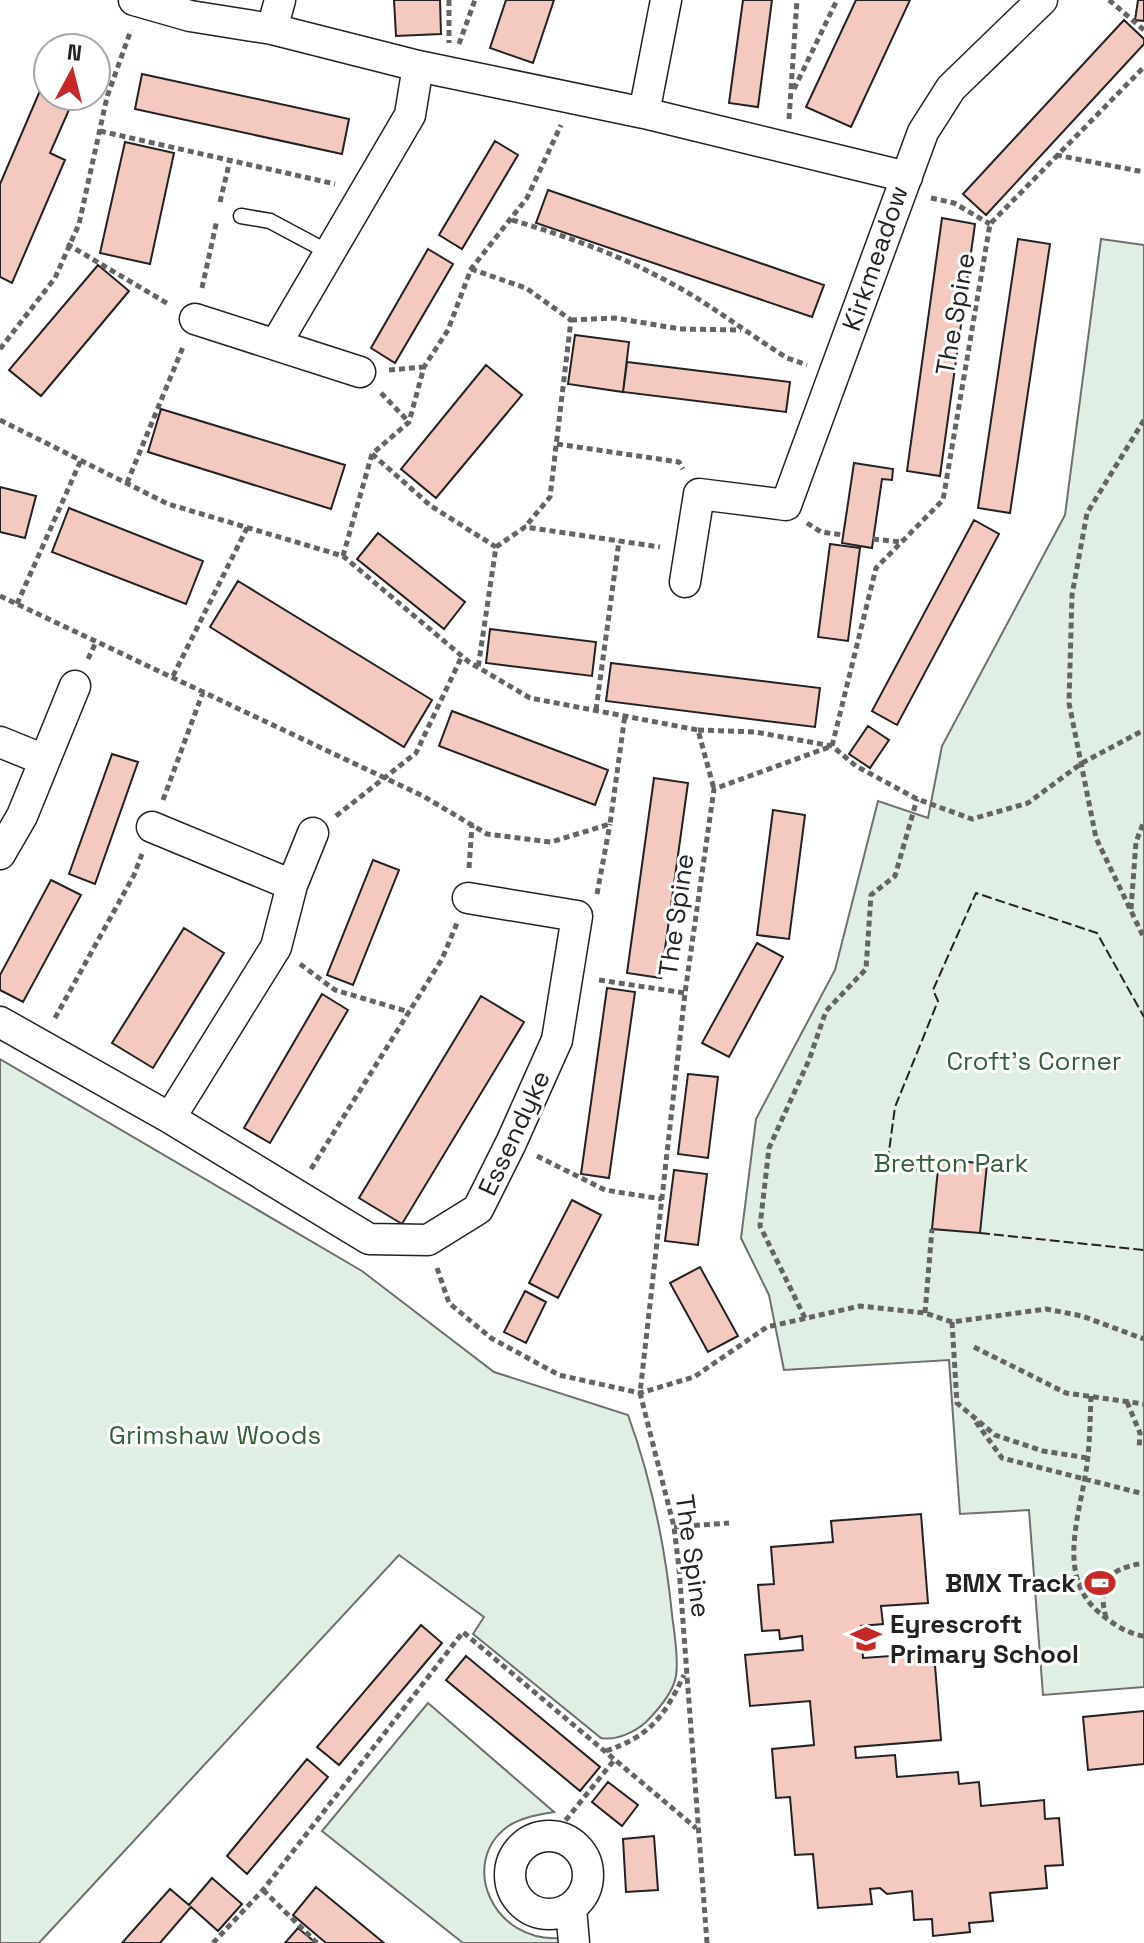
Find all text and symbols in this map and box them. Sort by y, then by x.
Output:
north arrow [32,32,112,112]
text: N [65,37,83,67]
street label: Kirkmeadow [834,181,916,335]
street label: The Spine [928,250,982,378]
street label: The Spine [651,851,701,979]
park label: Croft's Corner [946,1044,1122,1078]
street label: Essendyke [470,1065,558,1201]
park label: Bretton Park [873,1146,1029,1180]
park label: Grimshaw Woods [109,1418,321,1452]
street label: The Spine [668,1492,718,1620]
place label: BMX Track [945,1566,1076,1600]
sports icon: BMX Track [1083,1566,1117,1600]
place label: Eyrescroft Primary School [890,1607,1079,1671]
school or university icon: Eyrescroft Primary School [849,1622,883,1656]

